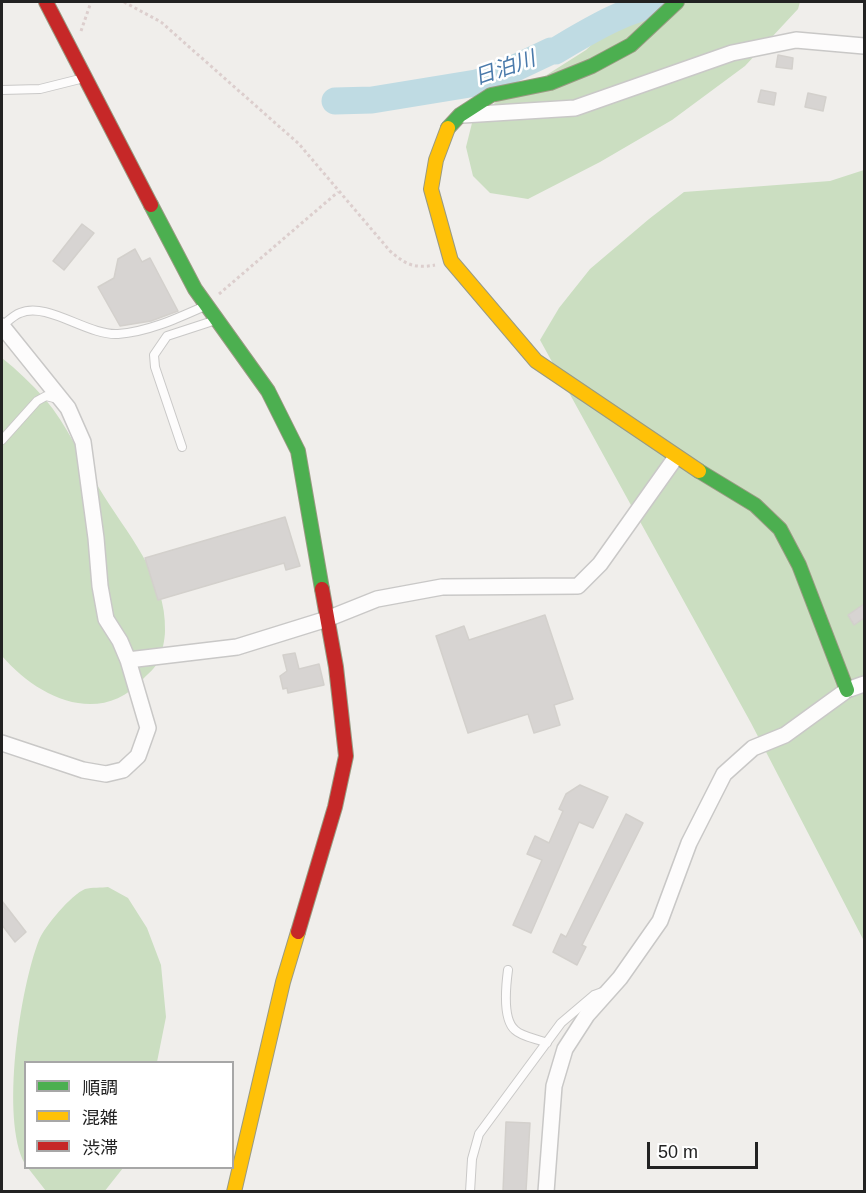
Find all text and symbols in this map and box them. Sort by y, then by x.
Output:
water label: 日泊川 [471,47,539,91]
legend [24,1061,234,1169]
text: 順調 [82,1078,118,1098]
text: 混雑 [82,1108,118,1128]
scale bar [650,1130,761,1168]
text: 渋滞 [82,1138,118,1158]
text: 50 m [658,1142,698,1162]

